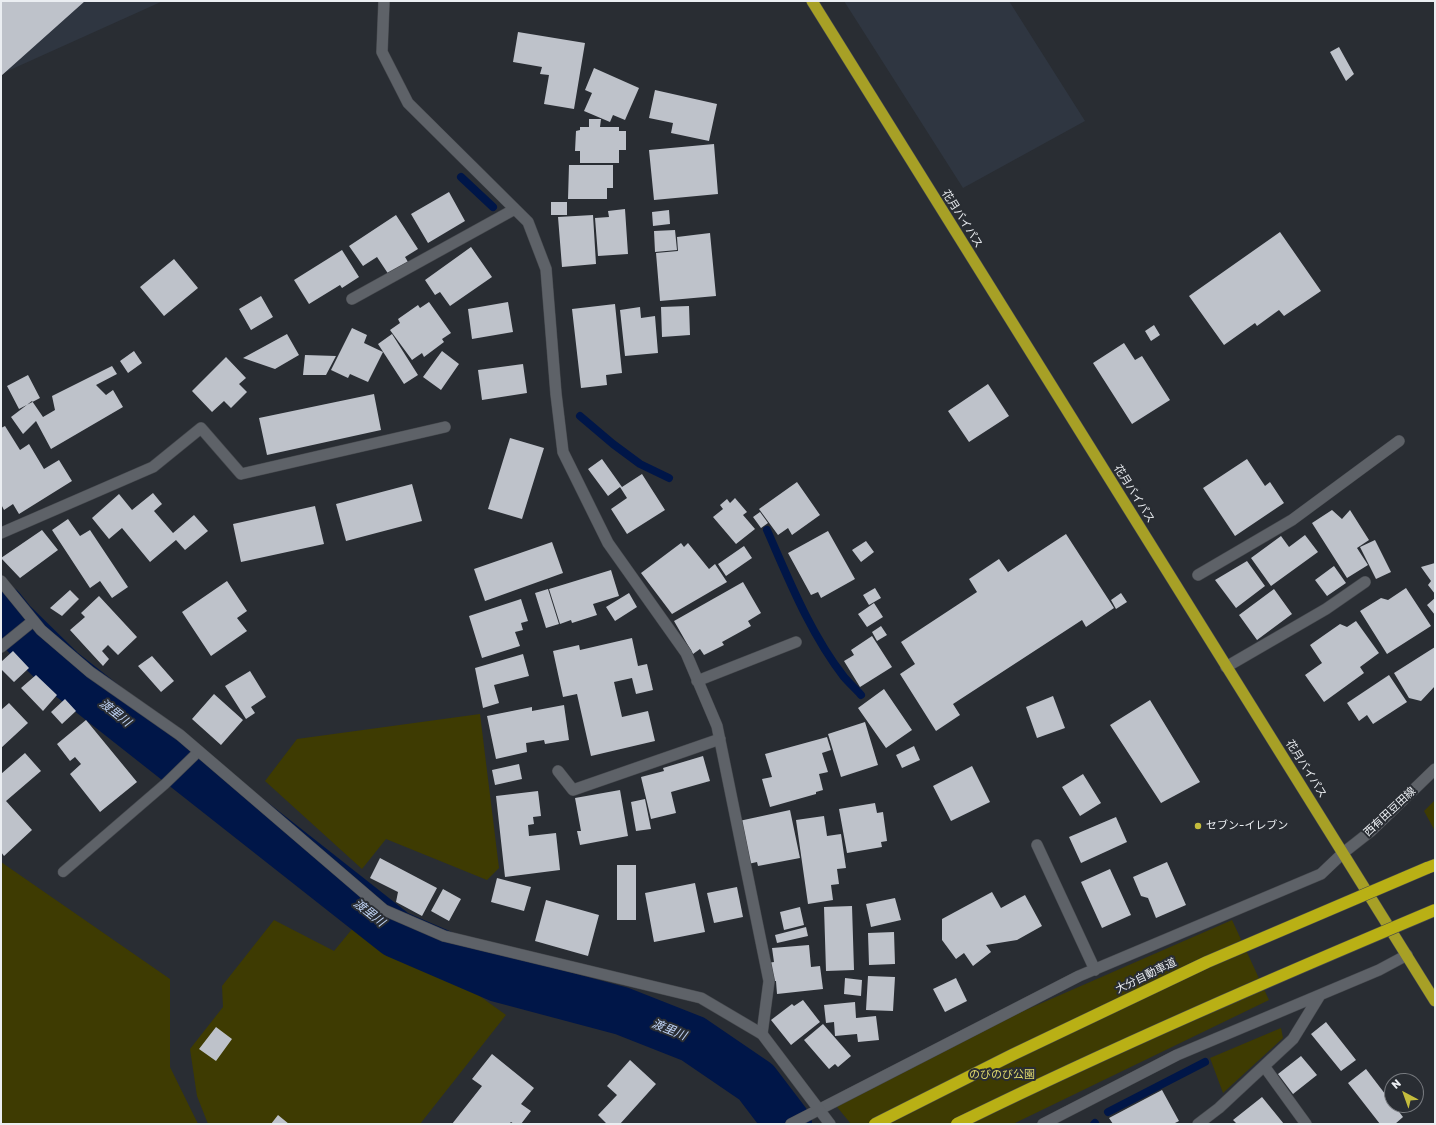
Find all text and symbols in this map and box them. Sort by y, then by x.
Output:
street label: 花月バイパス [939,188,985,250]
street label: 花月バイパス [1111,463,1157,525]
water label: 渡里川 [96,696,134,730]
street label: 花月バイパス [1283,738,1329,800]
street label: 西有田豆田線 [1361,785,1419,839]
place label: セブン-イレブン [1206,819,1288,833]
marker: セブン-イレブン [1193,821,1203,831]
water label: 渡里川 [350,896,388,930]
street label: 大分自動車道 [1113,956,1179,996]
water label: 渡里川 [650,1017,688,1043]
park label: のびのび公園 [969,1068,1035,1082]
north arrow [1384,1073,1424,1113]
text: N [1389,1077,1404,1092]

